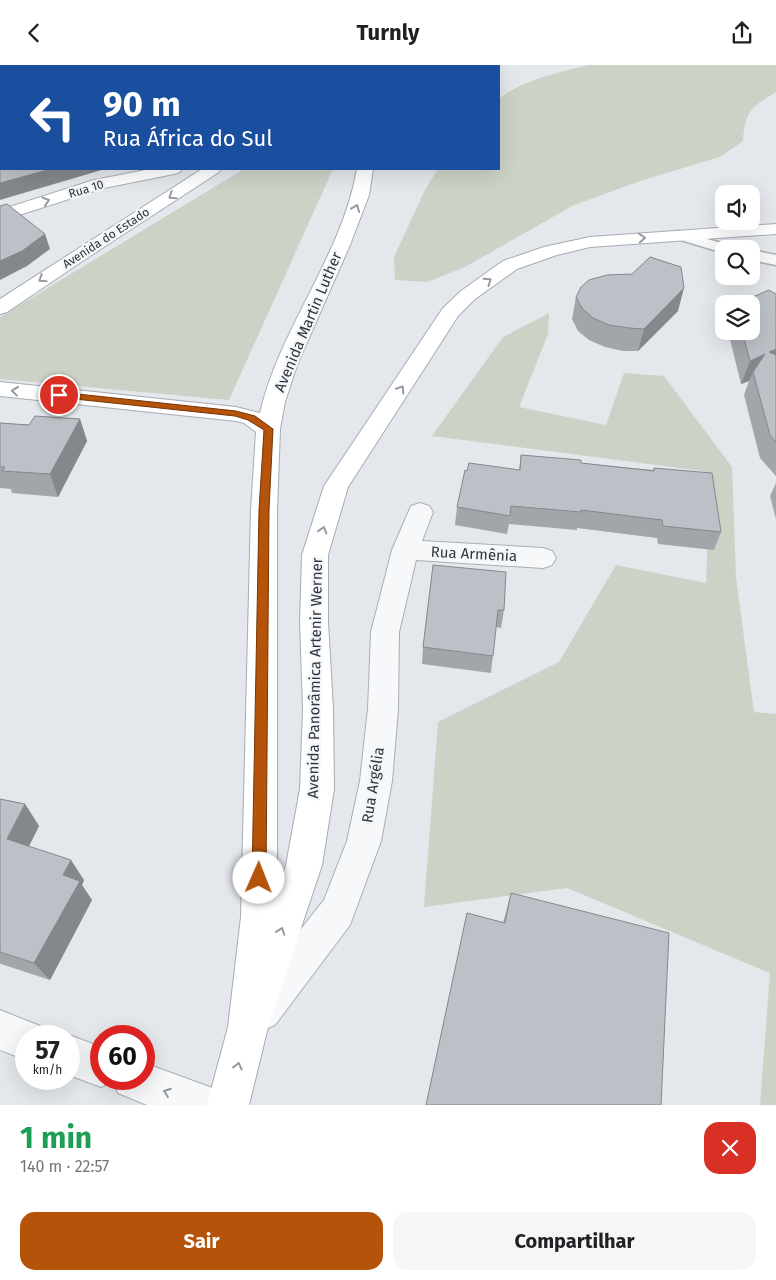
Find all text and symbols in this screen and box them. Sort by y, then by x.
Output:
icon: back [20,19,48,47]
text: Turnly [357,19,419,46]
icon: share [728,19,756,47]
text: 90 m [103,83,181,125]
icon: left [20,85,85,150]
text: Rua África do Sul [103,125,273,152]
street label: Rua 10 [67,177,105,201]
map controls [715,185,760,340]
button: sound [715,185,760,230]
one-way arrow [169,189,178,199]
one-way arrow [42,197,50,207]
one-way arrow [350,204,360,212]
street label: Avenida do Estado [60,205,152,271]
one-way arrow [638,232,646,243]
button: search [715,240,760,285]
street label: Avenida Martin Luther [270,249,346,395]
one-way arrow [39,273,48,282]
one-way arrow [482,278,492,287]
button: layers [715,295,760,340]
pin [38,374,80,416]
icon: arrive [45,381,73,409]
one-way arrow [394,385,404,394]
one-way arrow [10,386,18,397]
one-way arrow [317,526,327,534]
street label: Rua Armênia [430,543,518,565]
street label: Avenida Panorâmica Artenir Werner [304,557,326,799]
street label: Rua Argélia [358,746,388,824]
position arrow [232,851,284,903]
one-way arrow [275,927,285,936]
speed limit sign: 60 [90,1025,155,1090]
text: 57 [35,1036,60,1066]
one-way arrow [233,1062,243,1070]
text: km/h [33,1063,62,1077]
one-way arrow [164,1088,172,1098]
text: 1 min [20,1120,92,1156]
button: close [704,1122,756,1174]
text: 140 m · 22:57 [20,1157,109,1176]
button: Sair [20,1212,383,1270]
button: Compartilhar [393,1212,756,1270]

